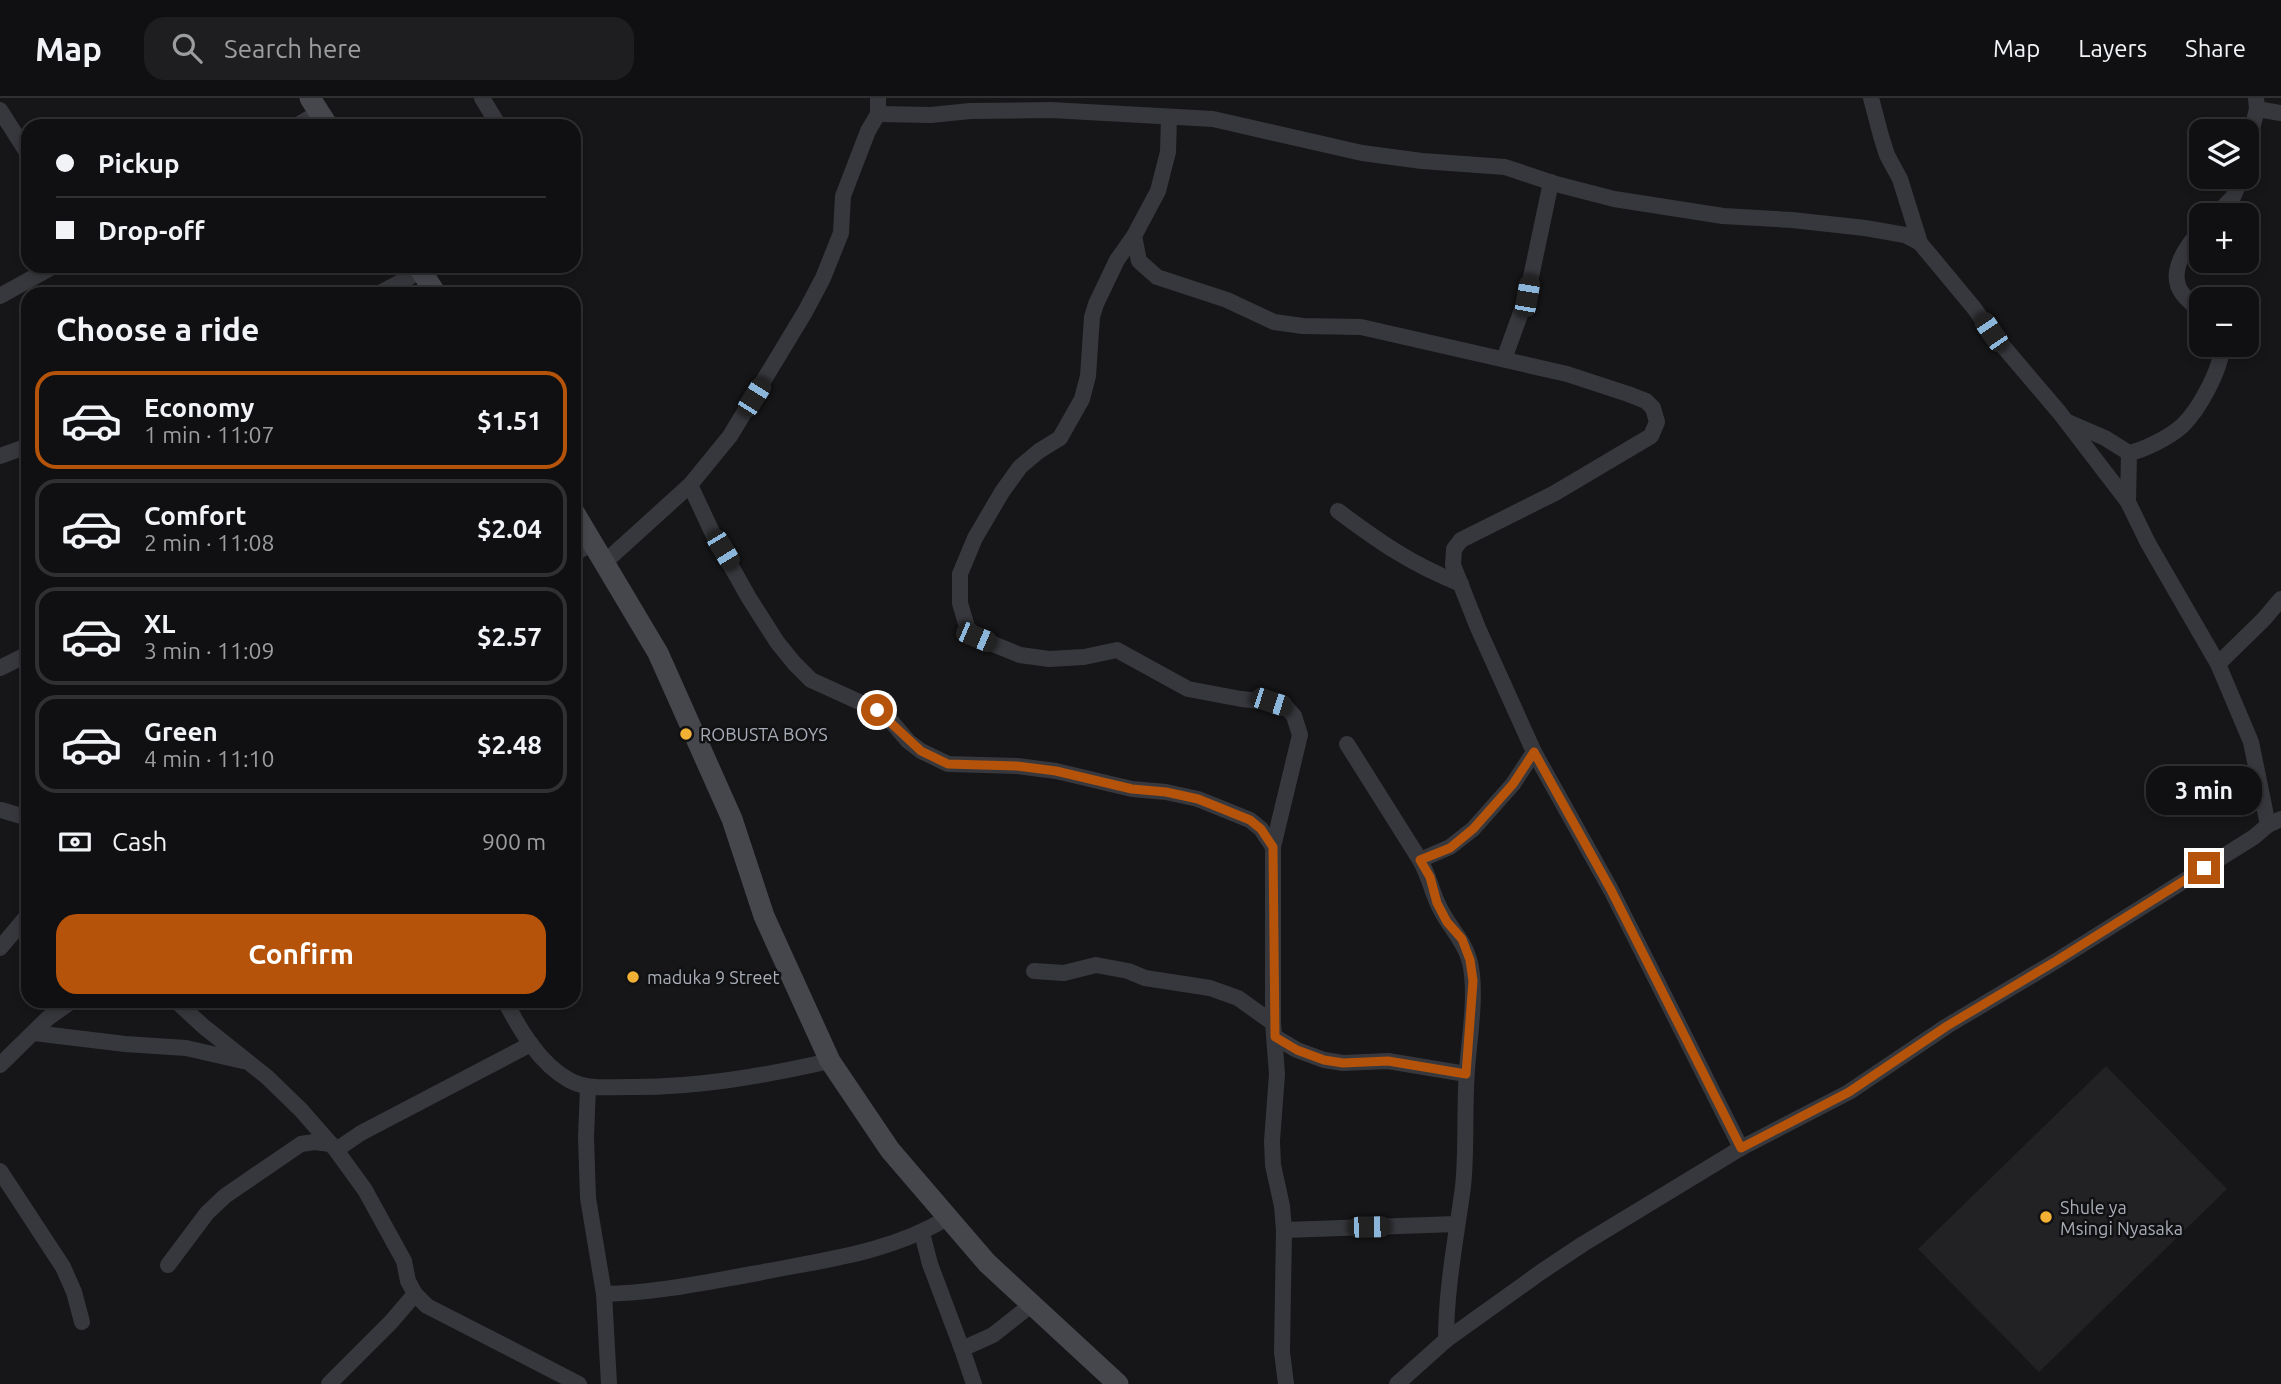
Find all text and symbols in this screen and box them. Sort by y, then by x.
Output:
search box [144,17,634,80]
icon: search [168,29,206,67]
text: Map [35,30,102,67]
text: Search here [224,34,362,63]
text: Map [1993,35,2040,62]
text: Layers [2078,35,2147,62]
text: Share [2185,35,2246,62]
map controls [2189,119,2259,357]
button: layers [2189,119,2259,189]
text: Pickup [98,149,180,178]
button: + [2189,203,2259,273]
text: Drop-off [98,216,205,245]
car [1514,273,1541,319]
button: − [2189,287,2259,357]
car [1971,309,2012,355]
text: Choose a ride [56,311,259,347]
car [734,374,775,420]
icon: car [60,389,123,452]
text: Economy [144,393,254,422]
text: $1.51 [477,406,542,435]
text: 1 min · 11:07 [144,422,275,447]
icon: car [60,497,123,560]
text: Comfort [144,501,247,530]
text: $2.04 [477,514,542,543]
car [704,527,743,573]
text: 2 min · 11:08 [144,530,275,555]
icon: car [60,605,123,668]
text: XL [144,609,175,638]
car [953,619,1000,655]
text: $2.57 [477,622,542,651]
text: 3 min · 11:09 [144,638,275,663]
car [1248,686,1295,718]
route start [861,694,893,726]
icon: car [60,713,123,776]
text: Green [144,717,218,746]
place label: ROBUSTA BOYS [700,724,828,744]
marker: ROBUSTA BOYS [678,726,694,742]
text: $2.48 [477,730,542,759]
text: 4 min · 11:10 [144,746,275,771]
callout: 3 min [2146,766,2262,816]
text: 3 min [2175,778,2233,803]
icon: cash [56,823,94,861]
text: Cash [112,827,167,856]
text: 900 m [482,829,546,854]
route end [2188,852,2220,884]
button: Confirm [56,914,546,994]
place label: maduka 9 Street [647,967,780,987]
marker: maduka 9 Street [625,969,641,985]
place label: Shule ya Msingi Nyasaka [2060,1197,2183,1238]
marker: Shule ya Msingi Nyasaka [2038,1209,2054,1225]
car [1348,1216,1391,1238]

